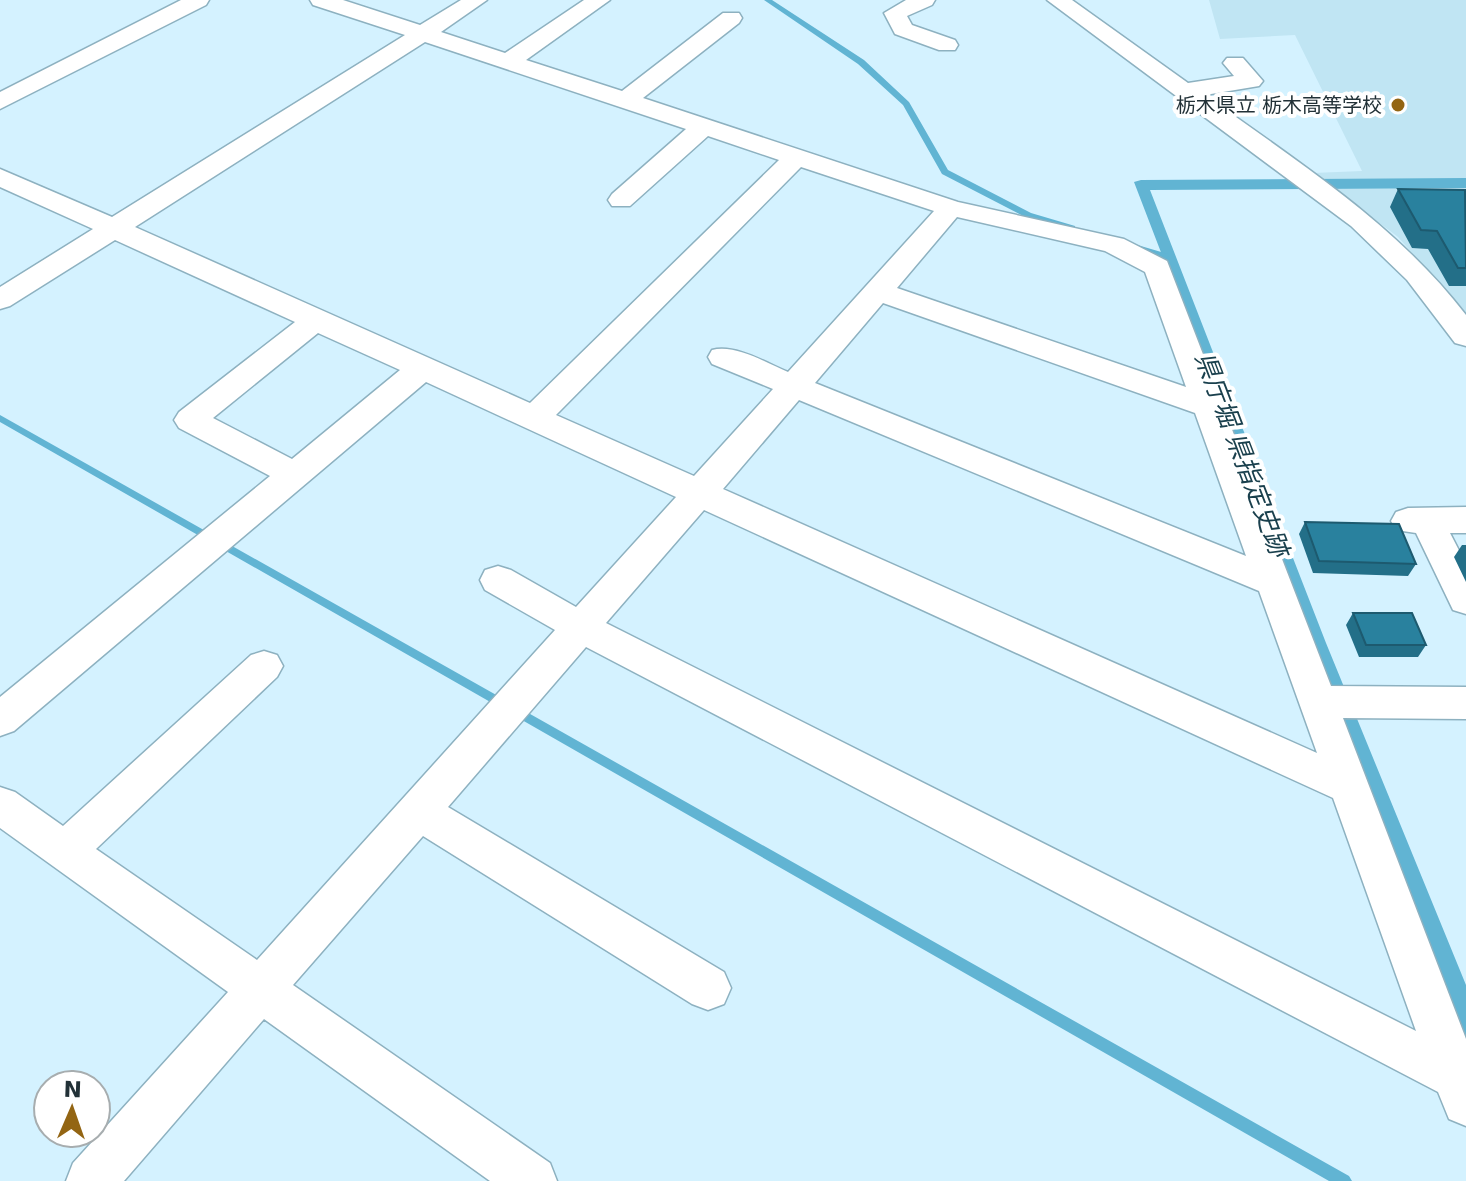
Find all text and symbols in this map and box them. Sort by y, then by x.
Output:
place label: 栃木県立 栃木高等学校 [1176,93,1382,117]
marker: 栃木県立 栃木高等学校 [1389,96,1407,114]
water label: 県庁堀 県指定史跡 [1189,348,1296,564]
north arrow [32,1069,112,1149]
text: N [63,1077,82,1102]

